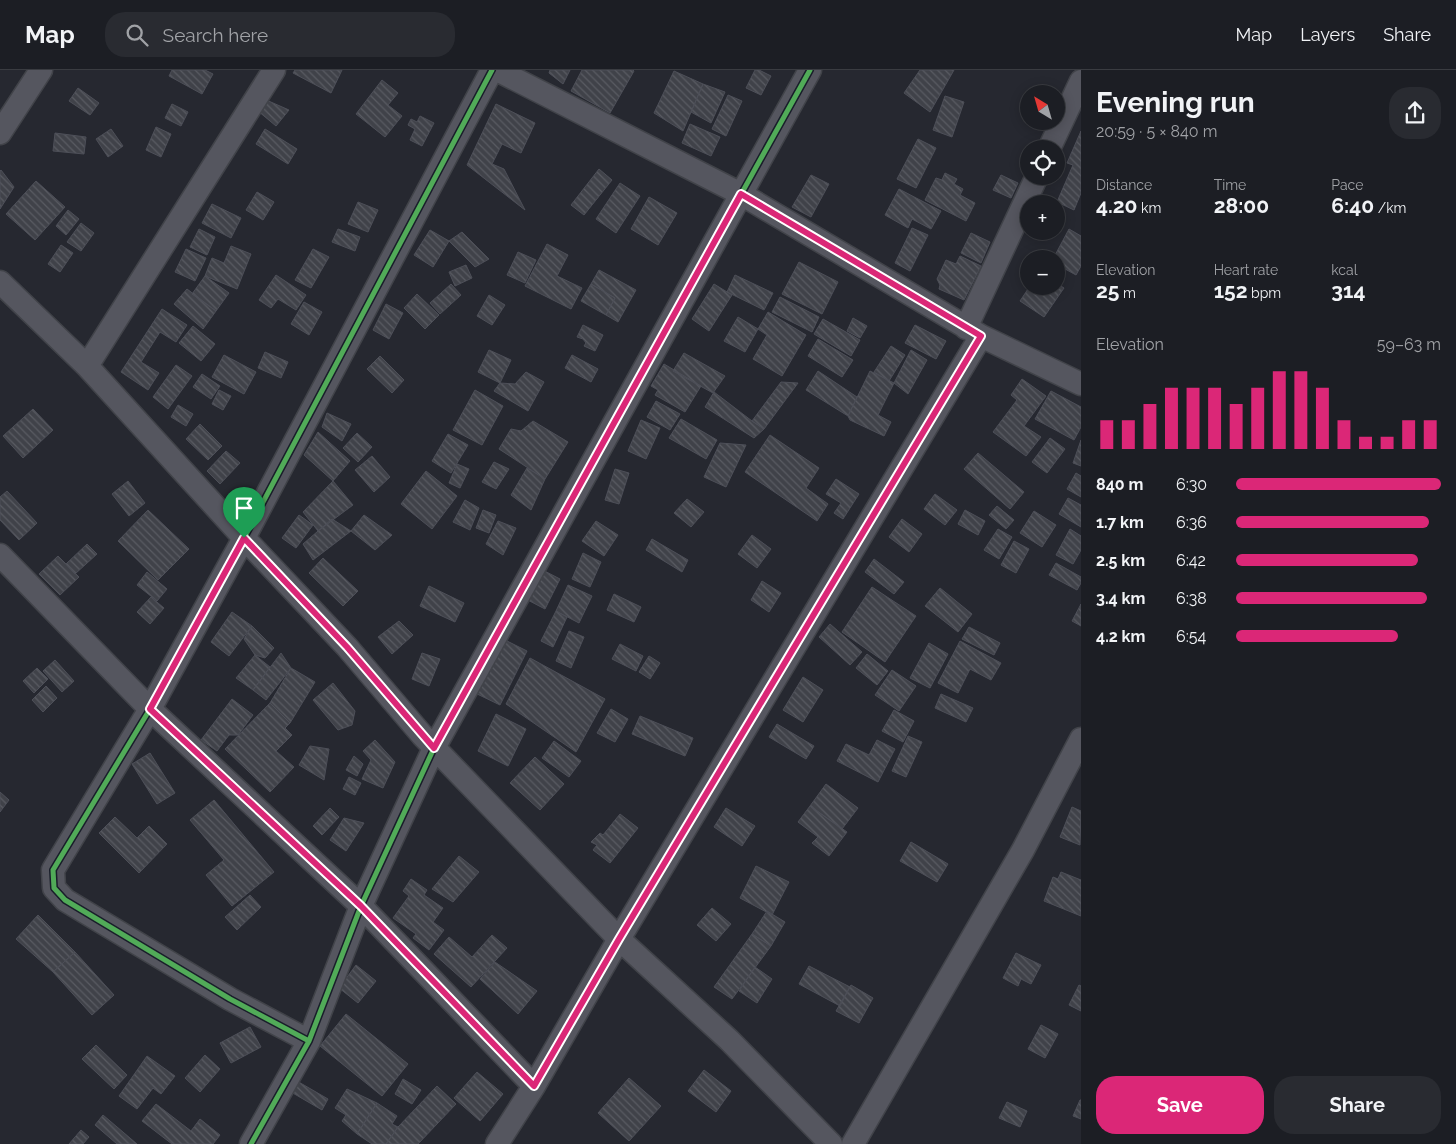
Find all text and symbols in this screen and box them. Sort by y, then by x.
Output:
search box [105,12,455,57]
text: Map [25,20,75,49]
icon: search [123,21,151,49]
text: Search here [163,24,268,46]
text: Map [1236,24,1272,45]
text: Layers [1300,24,1355,45]
text: Share [1383,24,1431,45]
north arrow [1020,85,1065,130]
map controls [1020,85,1065,295]
text: Evening run [1096,86,1255,119]
button: share [1389,87,1441,139]
text: 20:59 · 5 × 840 m [1096,122,1217,141]
button: locate [1020,140,1065,185]
text: Distance [1096,177,1152,193]
text: Time [1214,177,1246,193]
text: Pace [1331,177,1363,193]
text: 4.20 [1096,193,1137,218]
text: 28:00 [1214,193,1269,218]
text: 6:40 [1331,193,1374,218]
button: + [1020,195,1065,240]
text: km [1137,200,1161,216]
text: /km [1374,200,1406,216]
button: − [1020,250,1065,295]
text: Elevation [1096,262,1155,278]
text: Heart rate [1214,262,1278,278]
text: kcal [1331,262,1358,278]
text: 25 [1096,278,1119,303]
text: 152 [1214,278,1248,303]
text: 314 [1331,278,1365,303]
text: m [1119,285,1136,301]
text: bpm [1248,285,1281,301]
text: Elevation [1096,335,1164,354]
text: 59–63 m [1377,335,1441,354]
text: 840 m [1096,475,1143,494]
text: 6:30 [1176,475,1207,494]
pin [223,487,265,538]
icon: arrive [230,494,258,522]
text: 1.7 km [1096,513,1144,532]
text: 6:36 [1176,513,1207,532]
text: 2.5 km [1096,551,1145,570]
text: 6:42 [1176,551,1206,570]
text: 3.4 km [1096,589,1145,608]
text: 6:38 [1176,589,1207,608]
text: 4.2 km [1096,627,1145,646]
text: 6:54 [1176,627,1206,646]
button: Save [1096,1076,1264,1134]
button: Share [1274,1076,1441,1134]

